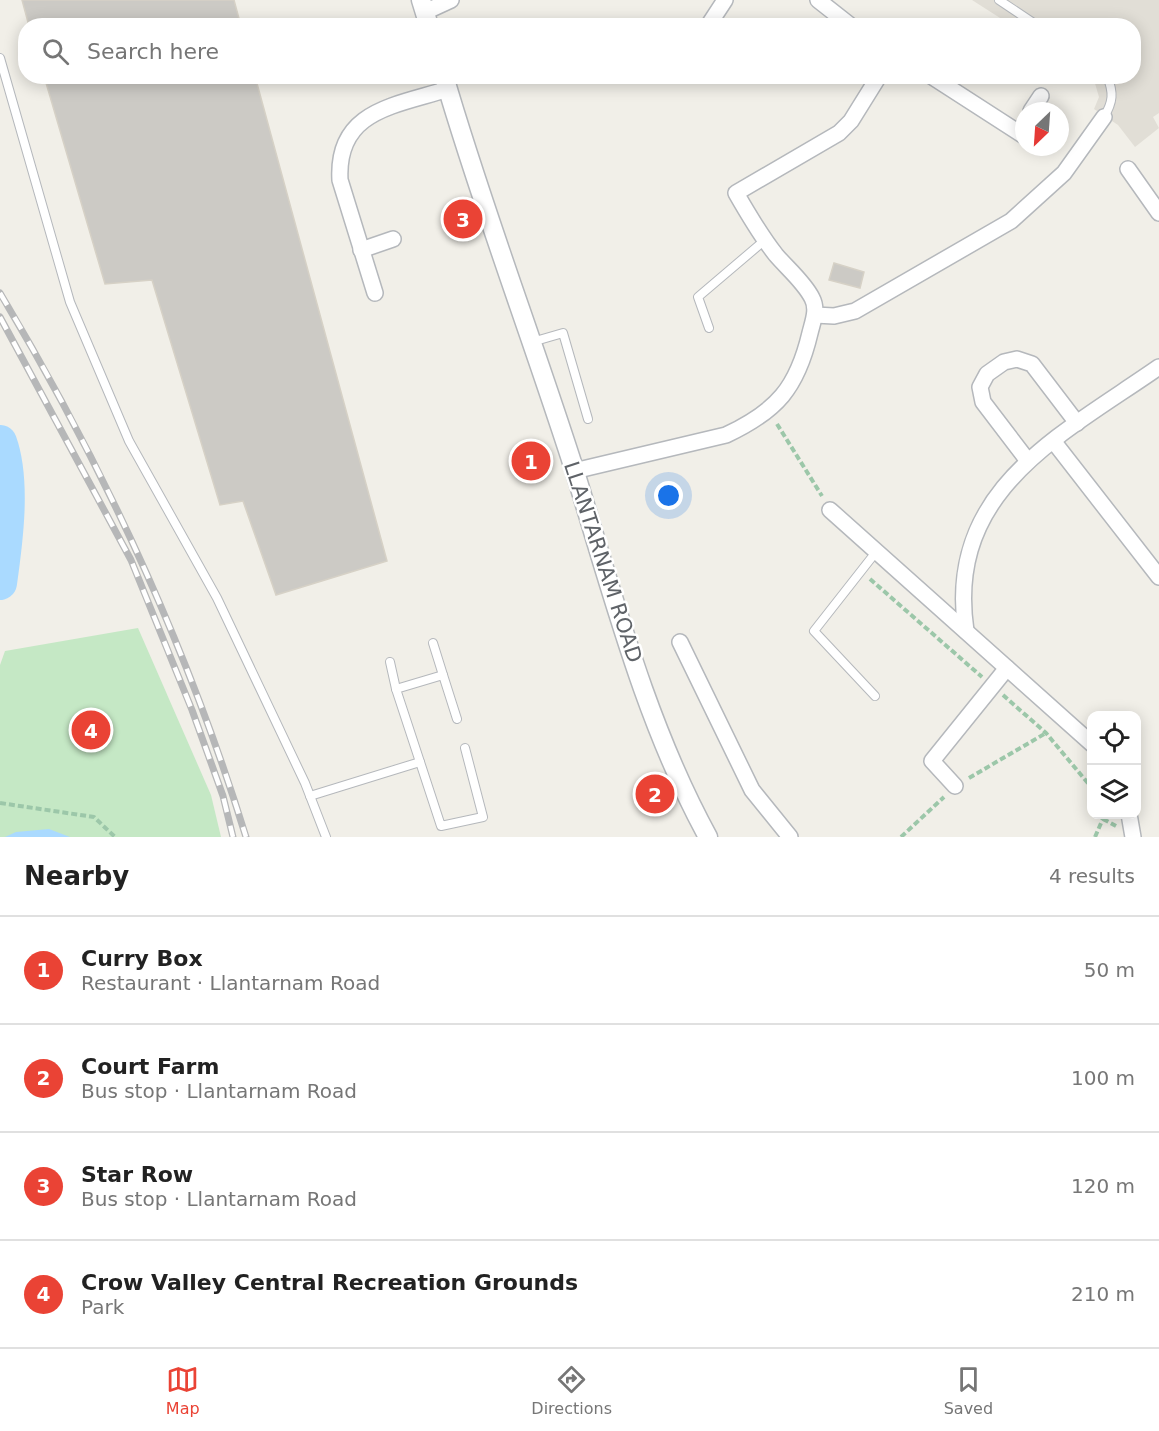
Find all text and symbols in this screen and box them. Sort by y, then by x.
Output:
search box [18,18,1141,84]
icon: search [39,35,72,68]
text: Search here [87,39,219,64]
north arrow [1015,102,1069,156]
pin: 3 [444,196,482,242]
pin: 1 [512,438,550,484]
street label: LLANTARNAM ROAD [559,458,647,666]
your location [654,481,683,510]
pin: 4 [72,708,110,752]
map controls [1087,711,1141,819]
button: locate [1087,711,1141,765]
button: layers [1087,765,1141,819]
pin: 2 [636,772,674,816]
text: Nearby [24,861,129,891]
text: 4 results [1049,864,1135,888]
text: Curry Box [81,946,203,971]
text: 1 [37,958,50,982]
text: 50 m [1084,958,1135,982]
text: Restaurant · Llantarnam Road [81,971,380,995]
text: Court Farm [81,1054,219,1079]
text: 2 [37,1066,50,1090]
text: 100 m [1071,1066,1135,1090]
text: Bus stop · Llantarnam Road [81,1079,357,1103]
text: Star Row [81,1162,193,1187]
text: 3 [37,1174,50,1198]
text: 120 m [1071,1174,1135,1198]
text: Bus stop · Llantarnam Road [81,1187,357,1211]
text: Crow Valley Central Recreation Grounds [81,1270,578,1295]
text: 4 [37,1282,50,1306]
text: 210 m [1071,1282,1135,1306]
text: Park [81,1295,124,1319]
tab: Map [166,1363,200,1418]
tab: Directions [531,1363,612,1418]
tab: Saved [944,1363,993,1418]

